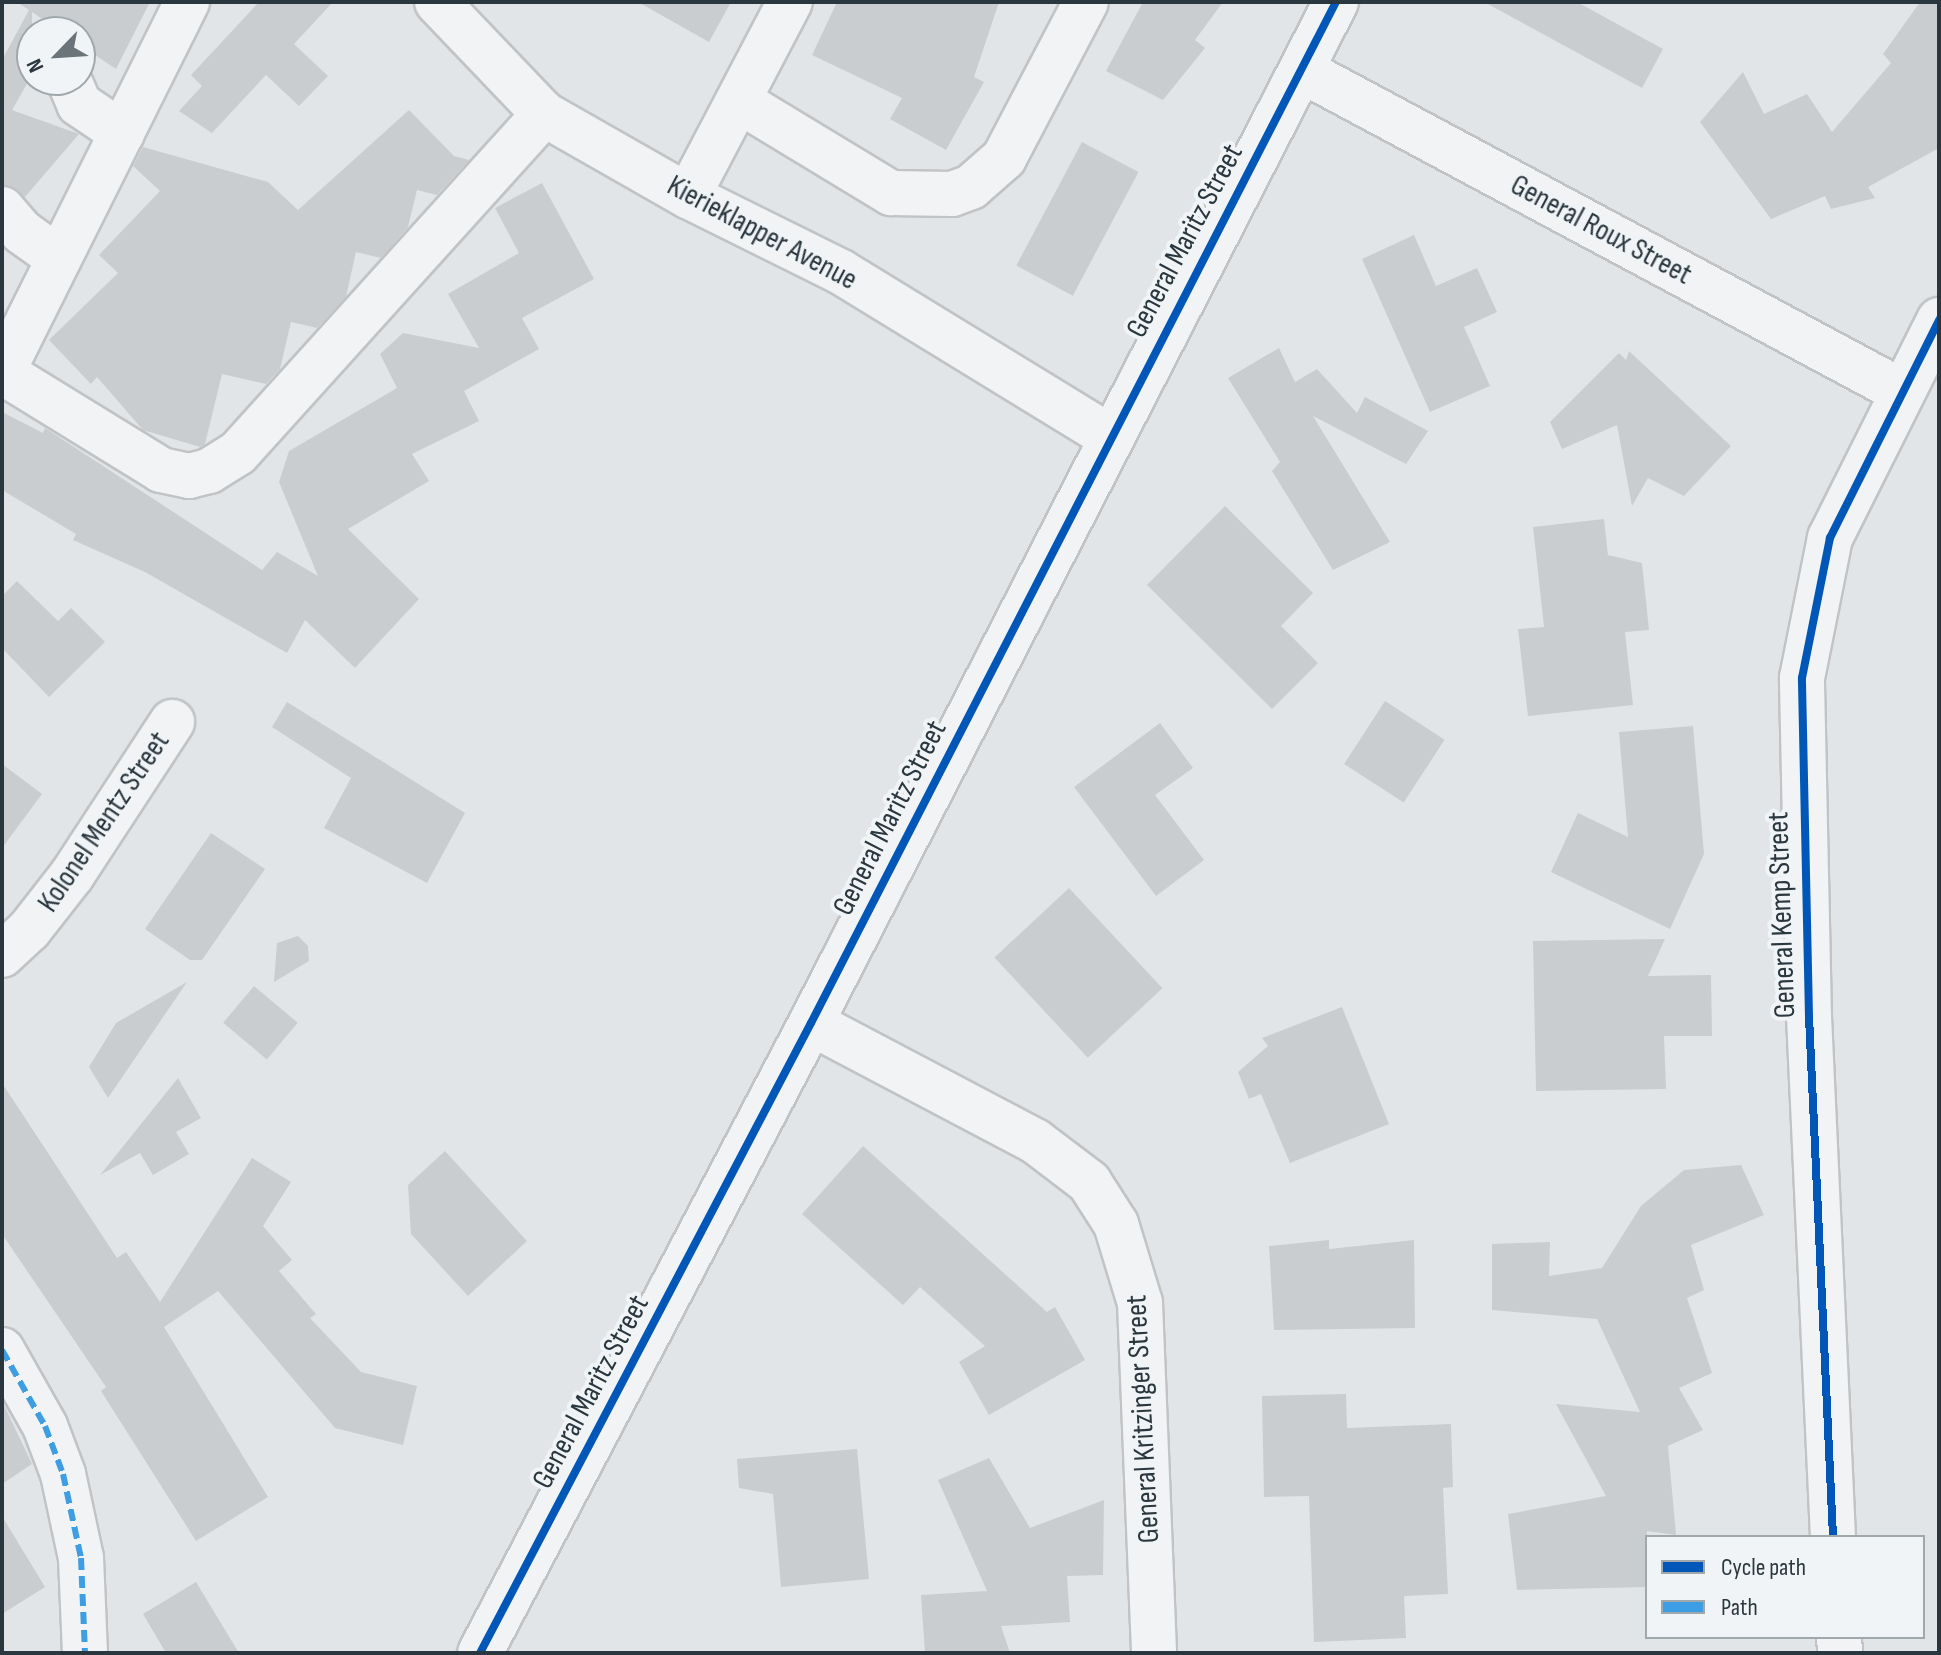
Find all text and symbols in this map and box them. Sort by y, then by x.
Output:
north arrow [16,16,96,96]
text: N [21,54,50,77]
street label: General Maritz Street [1119,138,1251,344]
street label: General Roux Street [1504,167,1698,293]
street label: Kierieklapper Avenue [661,168,863,298]
street label: General Maritz Street [825,715,955,921]
street label: Kolonel Mentz Street [30,725,178,919]
street label: General Kemp Street [1760,811,1804,1019]
street label: General Maritz Street [525,1289,657,1495]
street label: General Kritzinger Street [1119,1294,1167,1544]
legend [1645,1535,1925,1639]
text: Cycle path [1721,1553,1806,1582]
text: Path [1721,1593,1758,1622]

